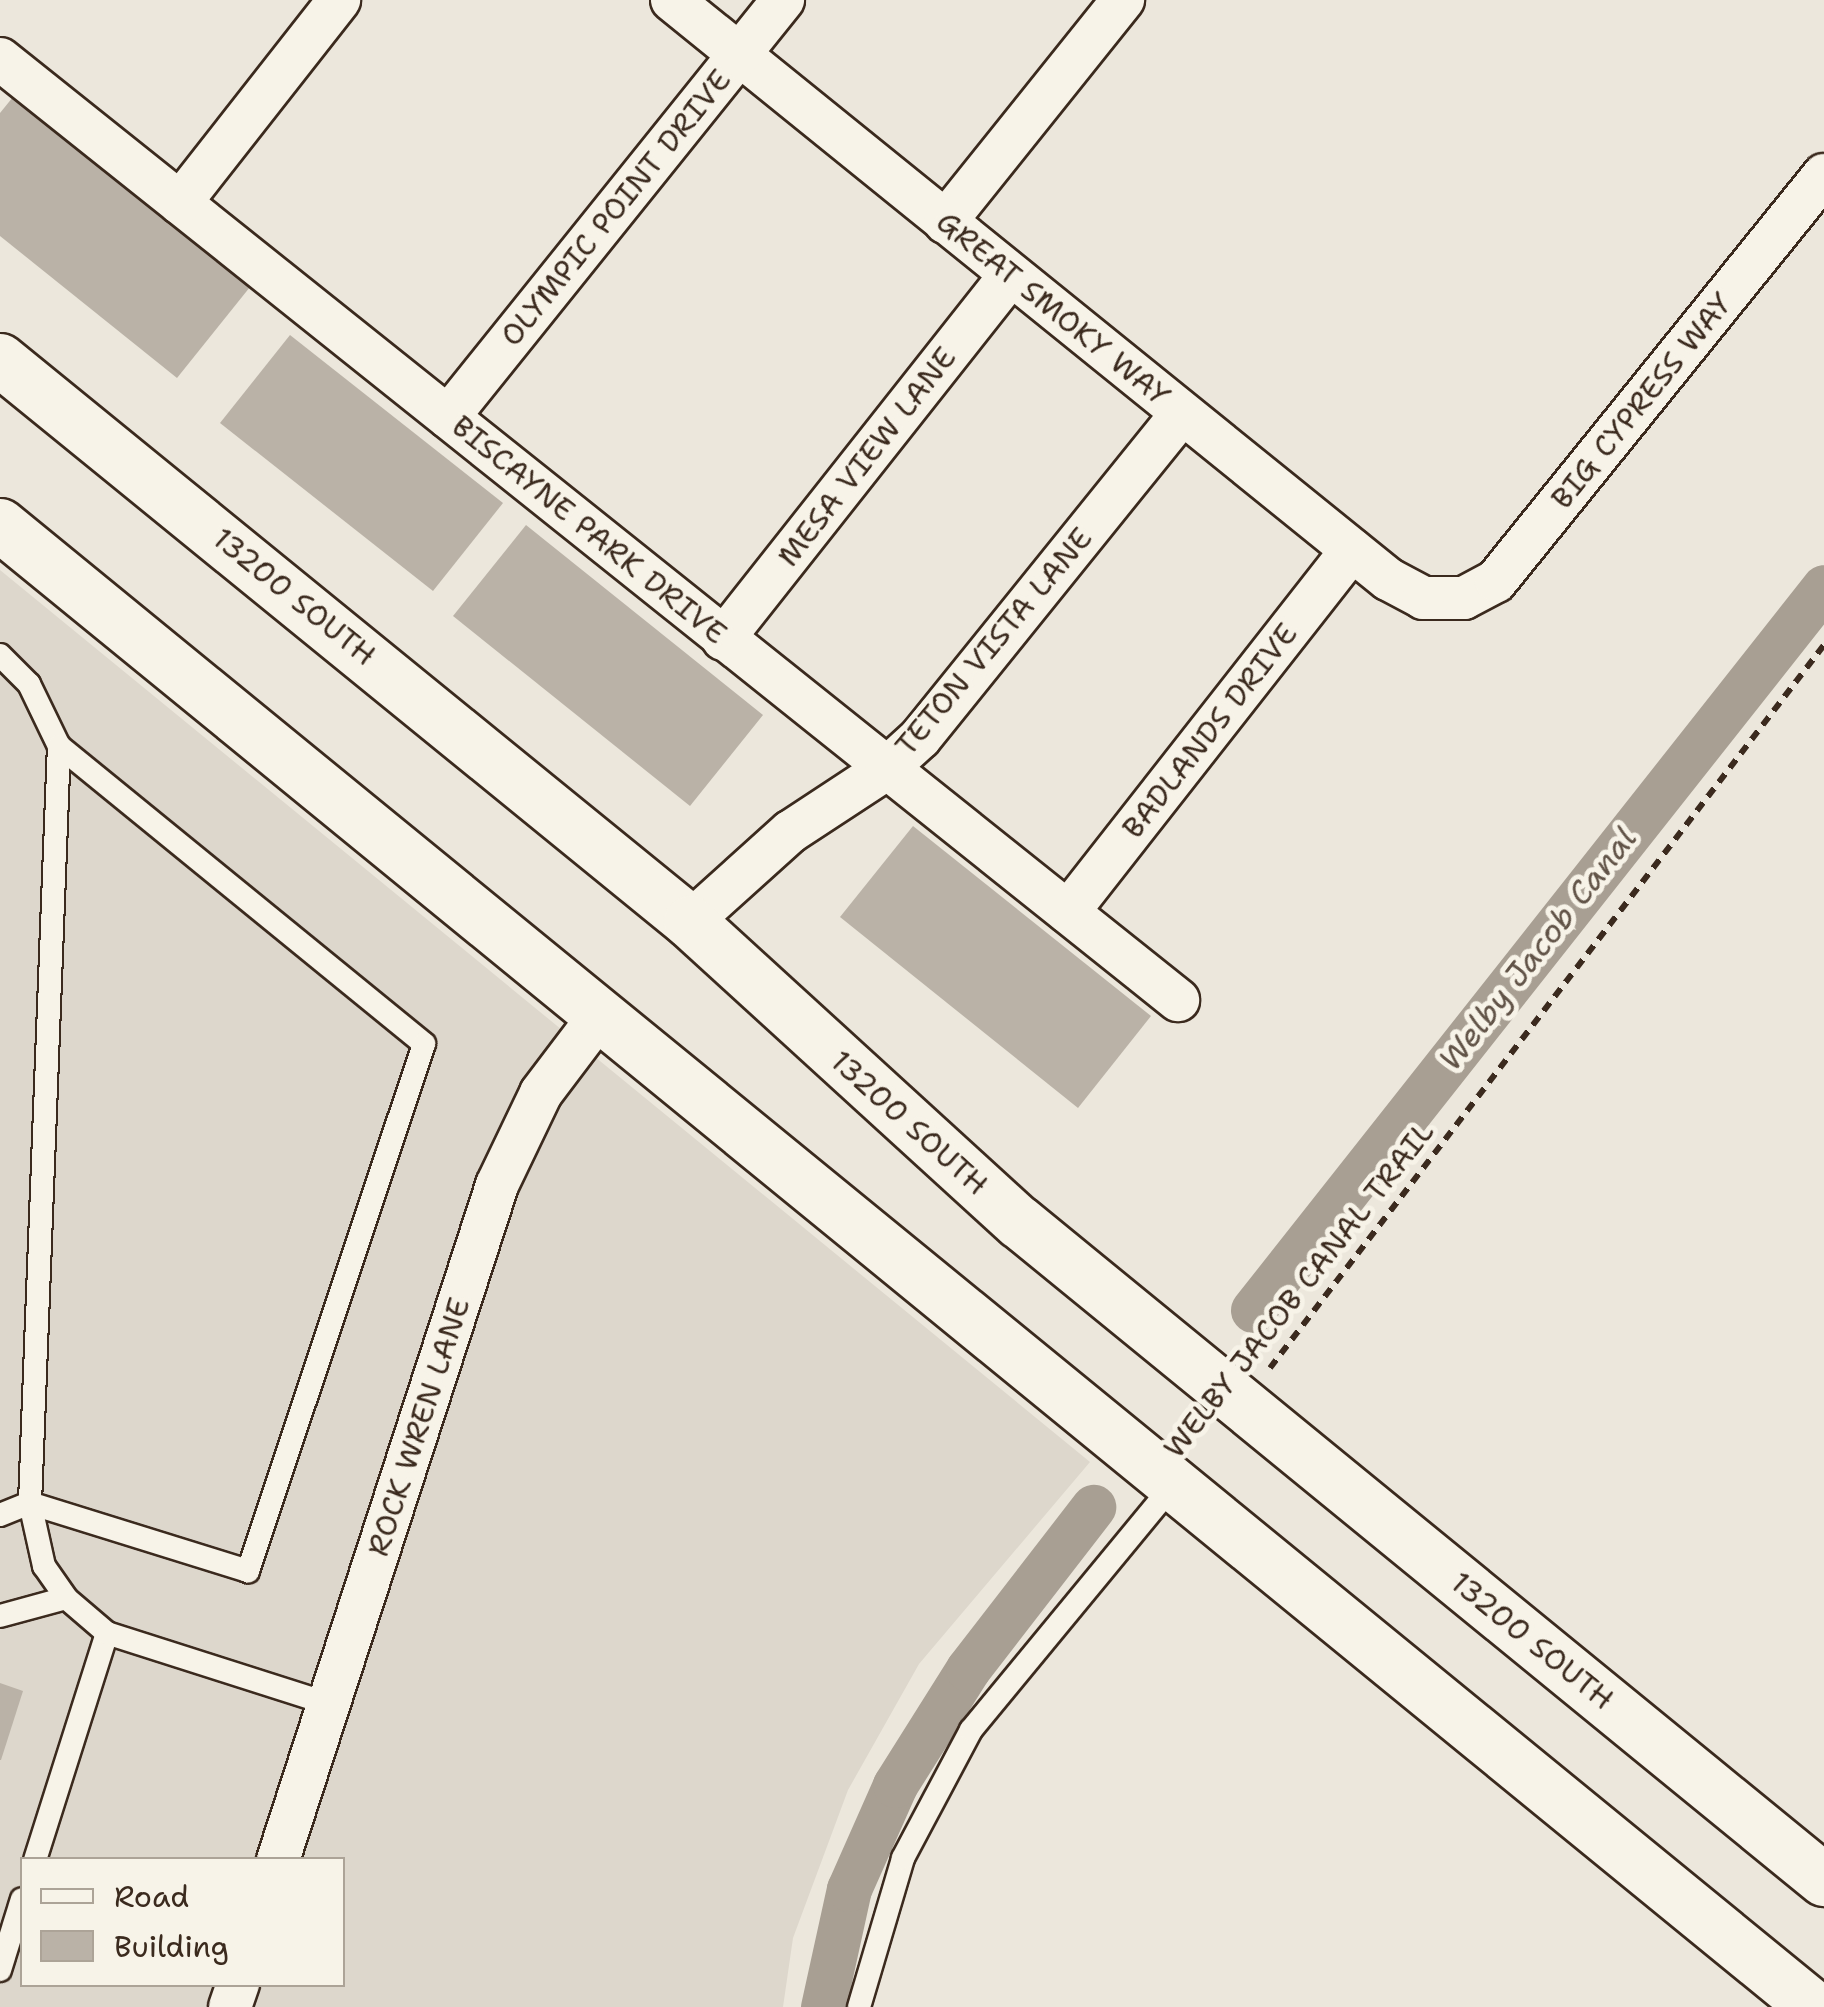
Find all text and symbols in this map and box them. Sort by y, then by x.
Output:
street label: OLYMPIC POINT DRIVE [493,62,739,354]
street label: GREAT SMOKY WAY [929,204,1177,414]
street label: BIG CYPRESS WAY [1544,286,1740,516]
street label: MESA VIEW LANE [770,340,964,574]
street label: BISCAYNE PARK DRIVE [444,408,734,652]
street label: 13200 SOUTH [205,520,383,674]
street label: TETON VISTA LANE [888,521,1100,763]
street label: BADLANDS DRIVE [1115,616,1305,846]
water label: Welby Jacob Canal [1431,820,1645,1078]
street label: 13200 SOUTH [823,1043,995,1203]
street label: WELBY JACOB CANAL TRAIL [1156,1114,1442,1466]
street label: ROCK WREN LANE [360,1293,478,1561]
street label: 13200 SOUTH [1443,1564,1621,1718]
legend [20,1857,345,1987]
text: Road [114,1876,189,1917]
text: Building [114,1926,229,1967]

